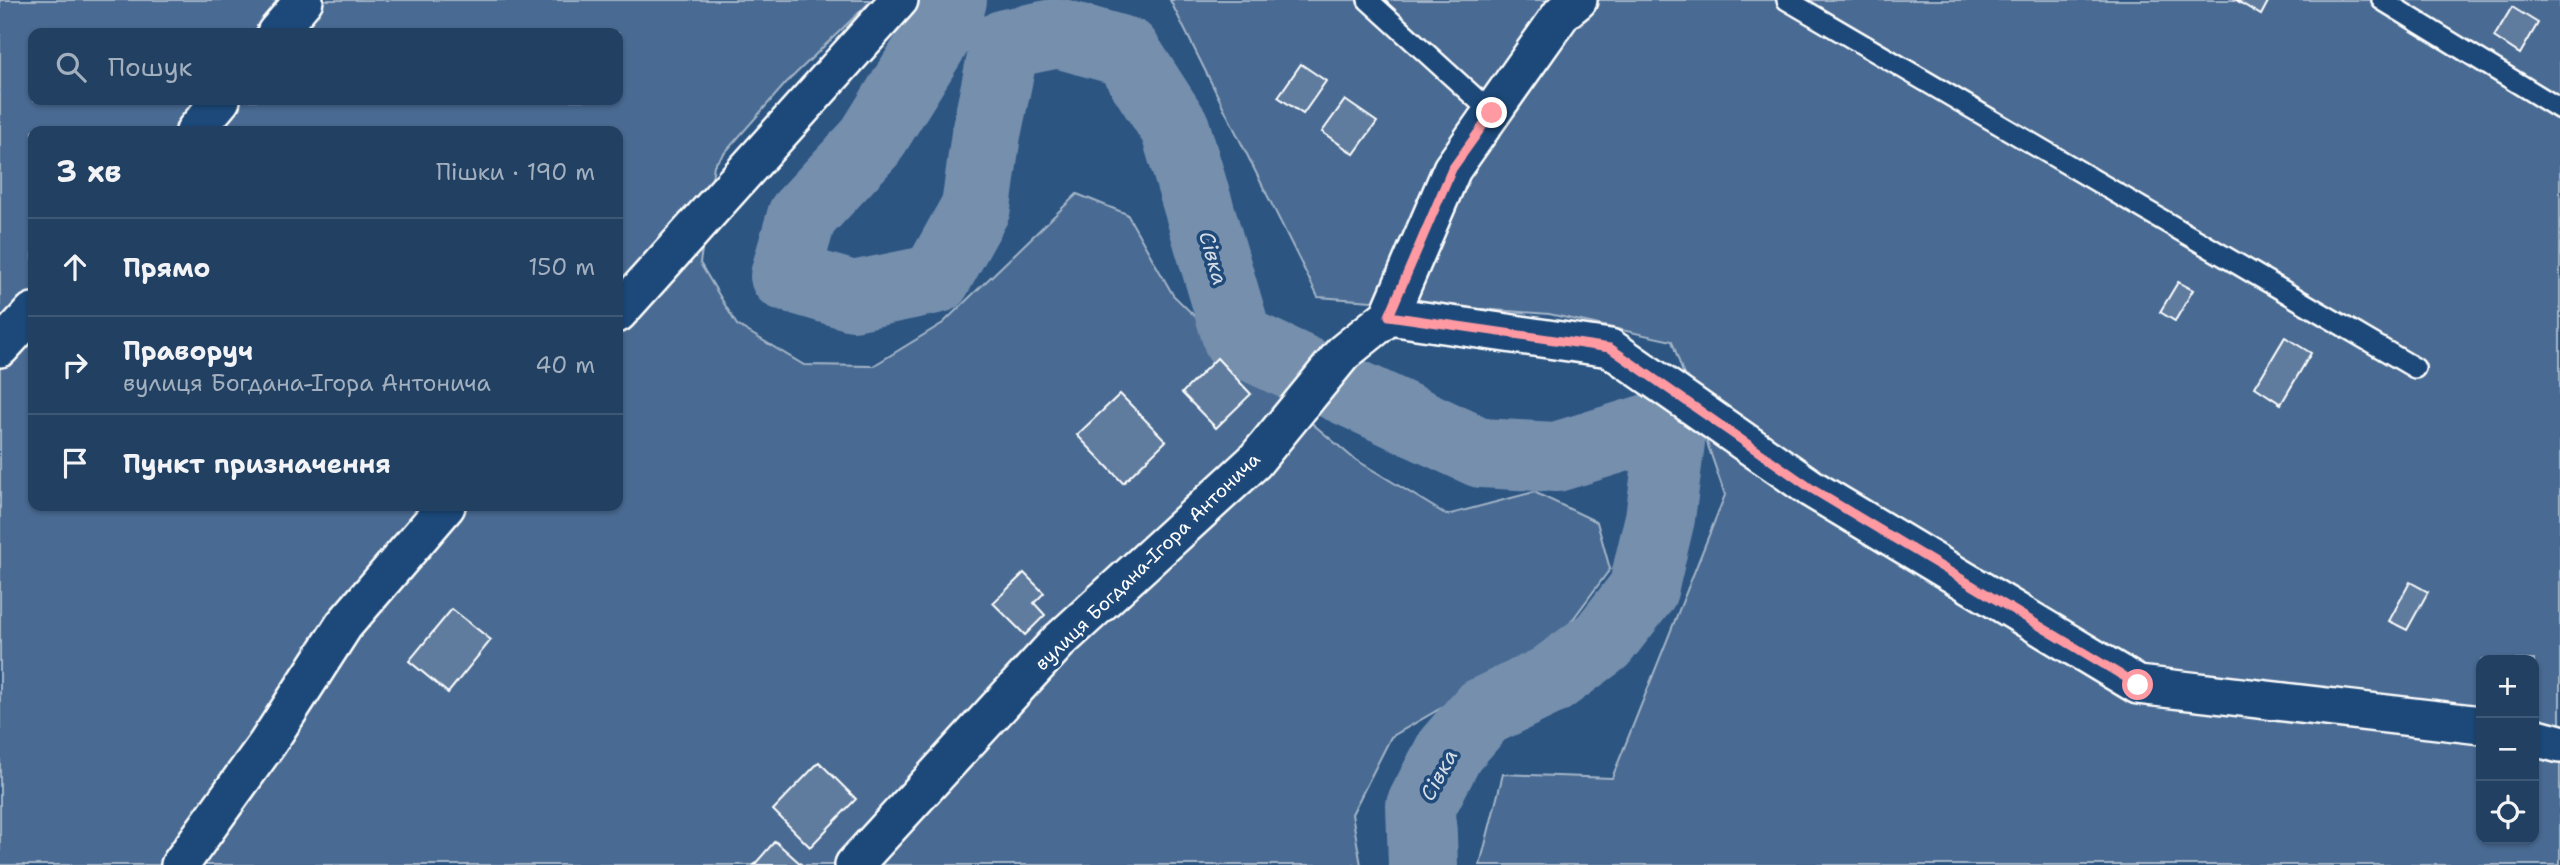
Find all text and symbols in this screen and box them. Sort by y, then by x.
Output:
search box [28,28,623,105]
icon: search [52,48,90,86]
text: Пошук [108,49,192,84]
route end [1476,97,1507,128]
text: 3 хв [56,151,121,192]
text: Пішки · 190 m [436,157,595,187]
water label: Сівка [1192,228,1234,288]
icon: ahead [56,248,94,286]
text: Прямо [123,250,211,285]
text: 150 m [528,252,595,282]
text: Праворуч [123,333,253,368]
icon: right [56,346,94,384]
text: 40 m [535,350,595,380]
text: вулиця Богдана-Ігора Антонича [123,368,491,398]
icon: arrive [56,444,94,482]
text: Пункт призначення [123,446,391,481]
street label: вулиця Богдана-Ігора Антонича [1029,447,1265,676]
map controls [2476,655,2539,844]
button: + [2476,655,2539,718]
route start [2122,669,2153,700]
button: − [2476,718,2539,781]
water label: Сівка [1414,744,1464,806]
button: locate [2476,781,2539,844]

